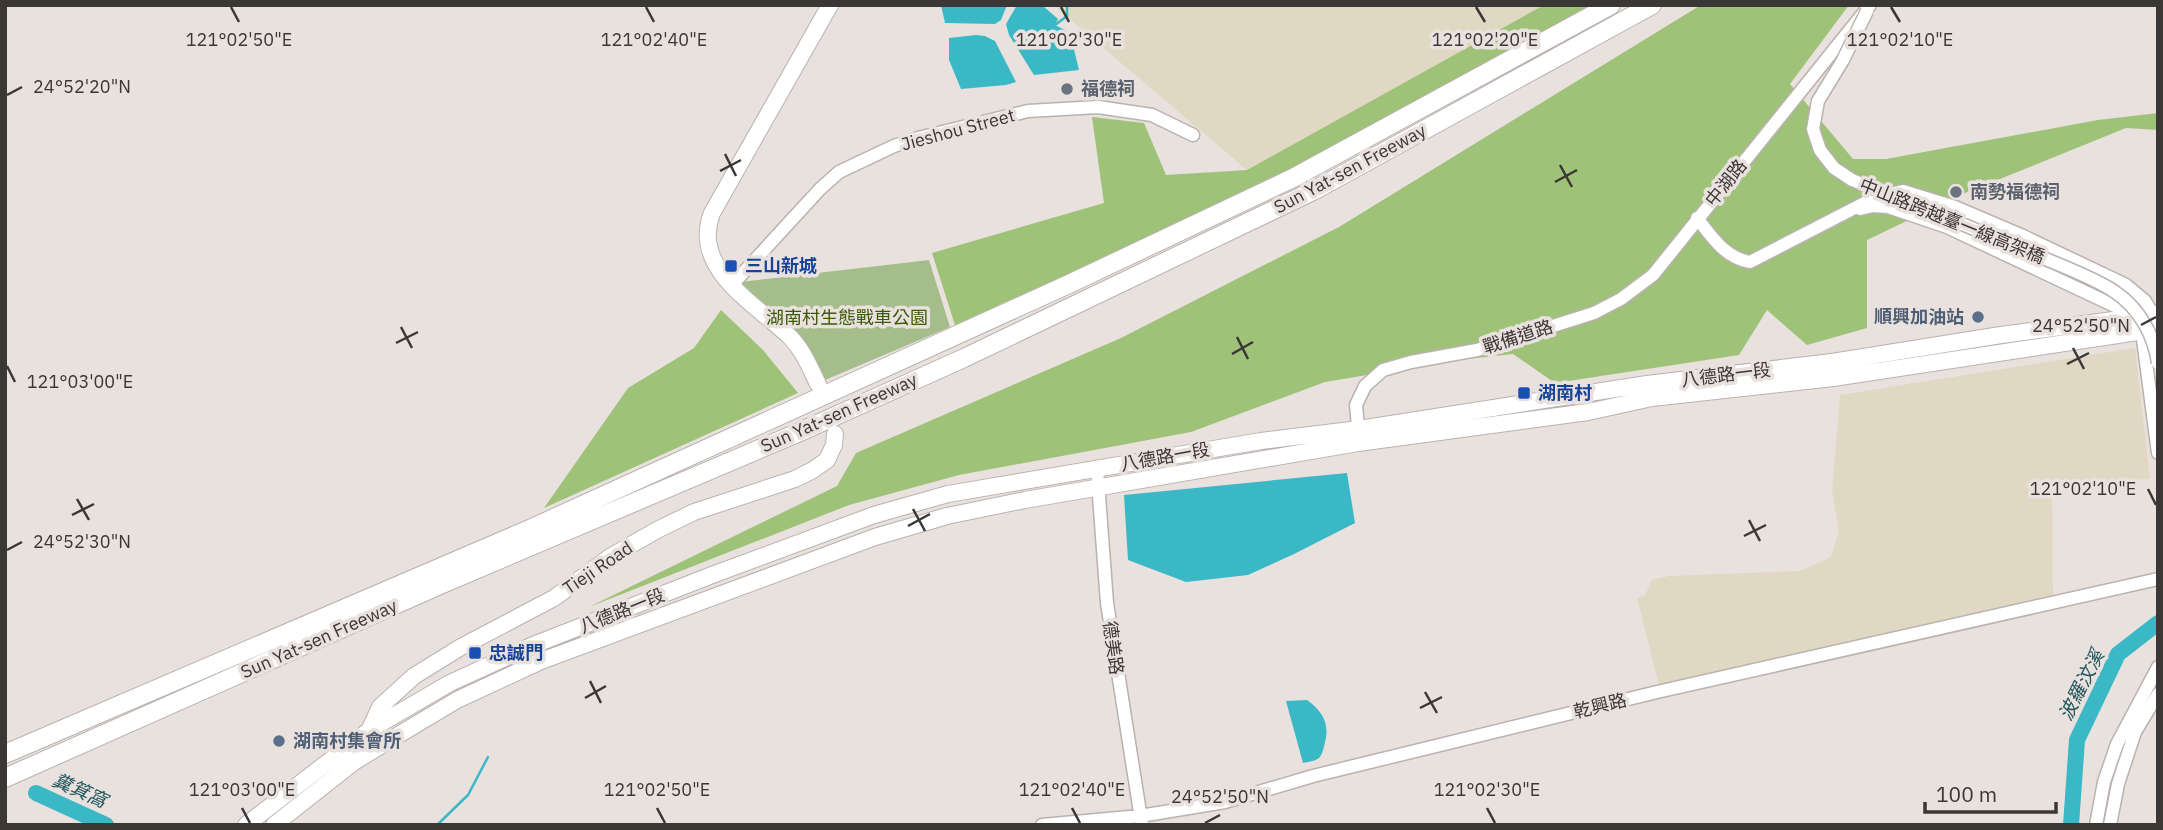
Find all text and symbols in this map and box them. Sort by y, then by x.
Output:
text: 121°02'50"E [186,28,292,51]
text: 121°02'40"E [601,28,707,51]
text: 121°02'30"E [1016,28,1122,51]
text: 121°02'20"E [1432,28,1538,51]
text: 121°02'10"E [1847,28,1953,51]
text: 24°52'20"N [33,75,131,98]
place label: 福德祠 [1081,77,1135,100]
marker: 福德祠 [1059,81,1075,97]
street label: Jieshou Street [899,103,1017,156]
street label: Sun Yat-sen Freeway [1270,119,1430,218]
street label: 中湖路 [1700,154,1752,211]
street label: 中山路跨越臺一線高架橋 [1856,173,2048,268]
place label: 南勢福德祠 [1970,180,2060,203]
marker: 南勢福德祠 [1948,184,1964,200]
place label: 三山新城 [745,254,817,277]
marker: 三山新城 [723,258,739,274]
place label: 順興加油站 [1874,305,1964,328]
park label: 湖南村生態戰車公園 [766,306,928,329]
marker: 順興加油站 [1970,309,1986,325]
street label: 戰備道路 [1480,314,1556,359]
text: 24°52'50"N [2032,314,2130,337]
street label: 八德路一段 [1680,358,1772,391]
street label: Sun Yat-sen Freeway [757,368,921,457]
text: 121°03'00"E [27,370,133,393]
place label: 湖南村 [1538,381,1592,404]
marker: 湖南村 [1516,385,1532,401]
street label: 八德路一段 [1119,437,1211,476]
text: 121°02'10"E [2030,477,2136,500]
text: 24°52'30"N [33,530,131,553]
street label: Tieji Road [558,536,637,599]
street label: 八德路一段 [576,583,668,638]
street label: Sun Yat-sen Freeway [237,594,401,683]
street label: 德美路 [1098,620,1129,676]
place label: 忠誠門 [489,641,543,664]
water label: 波羅汶溪 [2053,643,2110,724]
marker: 忠誠門 [467,645,483,661]
street label: 乾興路 [1571,688,1629,723]
place label: 湖南村集會所 [293,729,401,752]
marker: 湖南村集會所 [271,733,287,749]
water label: 糞箕窩 [49,767,114,814]
scale bar [1925,770,2056,814]
text: 121°03'00"E [189,778,295,801]
text: 121°02'50"E [604,778,710,801]
text: 121°02'40"E [1019,778,1125,801]
text: 121°02'30"E [1434,778,1540,801]
text: 100 m [1936,780,1997,808]
text: 24°52'50"N [1171,785,1269,808]

